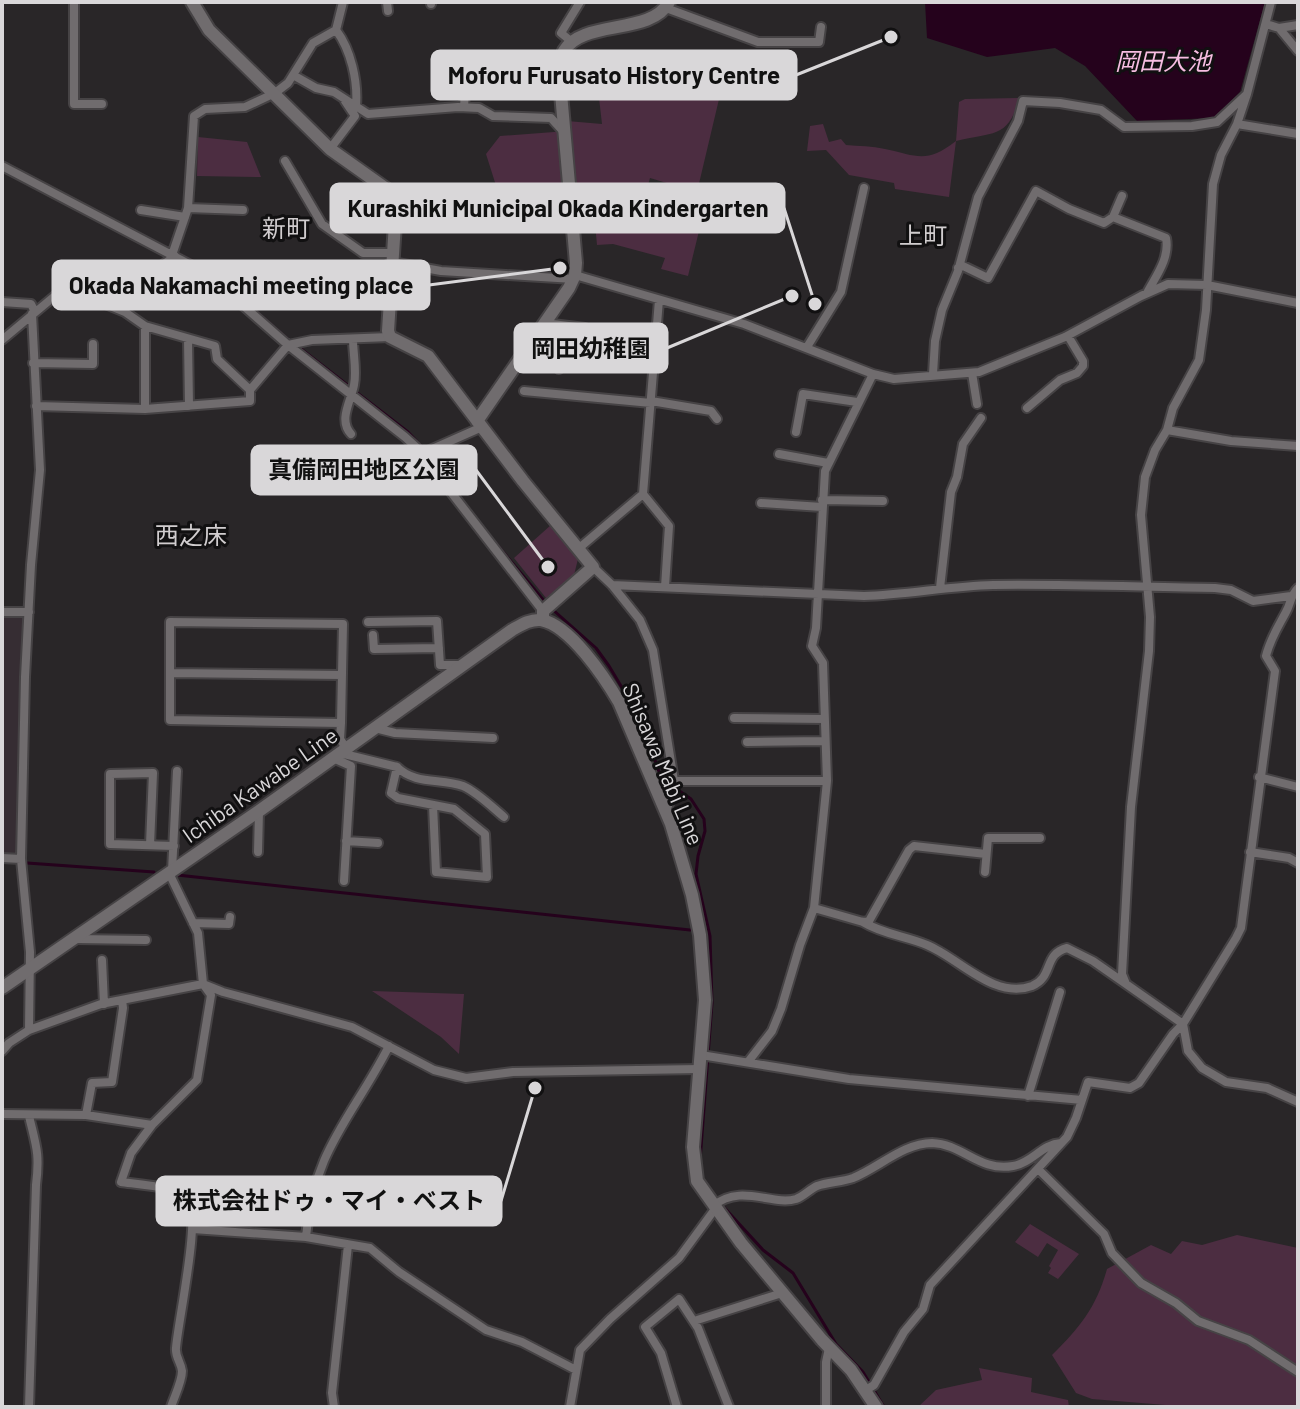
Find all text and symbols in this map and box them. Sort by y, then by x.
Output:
water label: 岡田大池 [1115,46,1213,75]
callout: Moforu Furusato History Centre [432,51,796,99]
text: Moforu Furusato History Centre [448,60,780,89]
callout: Kurashiki Municipal Okada Kindergarten [331,184,784,232]
text: Kurashiki Municipal Okada Kindergarten [347,193,769,222]
district label: 新町 [262,213,310,242]
district label: 上町 [899,220,947,249]
callout: Okada Nakamachi meeting place [53,261,429,309]
text: Okada Nakamachi meeting place [69,270,413,299]
callout: 岡田幼稚園 [515,324,667,372]
text: 岡田幼稚園 [531,333,651,362]
callout: 真備岡田地区公園 [252,446,476,494]
text: 真備岡田地区公園 [268,454,460,483]
district label: 西之床 [155,520,227,549]
street label: Shisawa Mabi Line [618,679,710,849]
street label: Ichiba Kawabe Line [177,721,342,847]
callout: 株式会社ドゥ・マイ・ベスト [157,1177,501,1225]
text: 株式会社ドゥ・マイ・ベスト [173,1185,485,1214]

